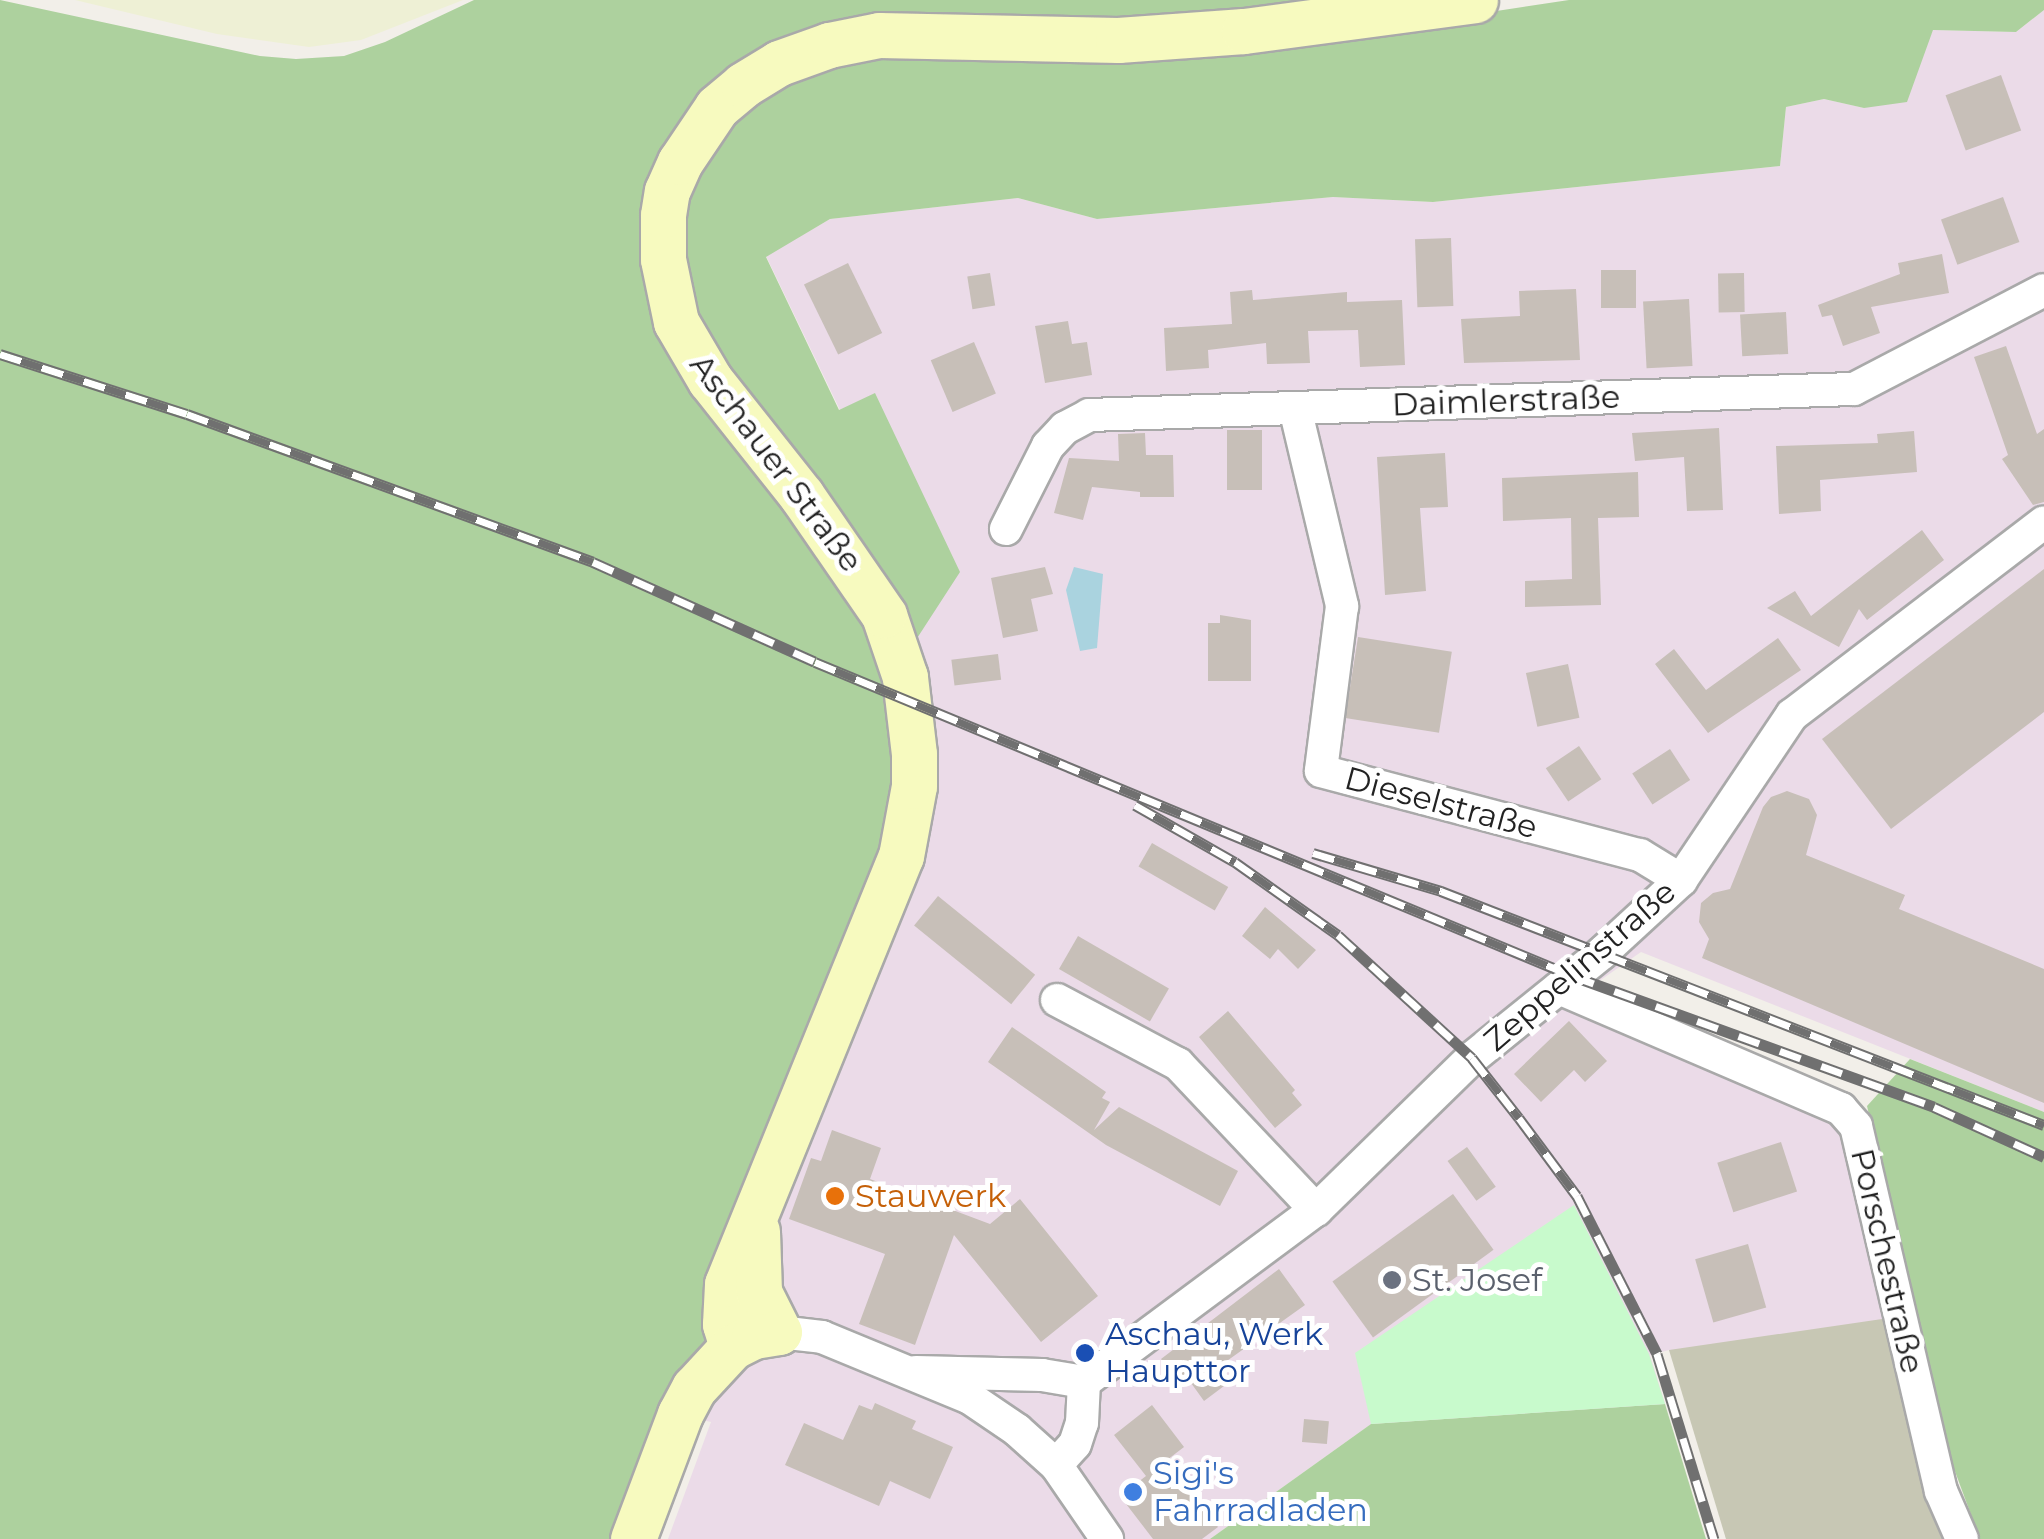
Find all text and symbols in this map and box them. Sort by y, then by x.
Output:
street label: Aschauer Straße [682,347,870,579]
street label: Daimlerstraße [1391,378,1621,424]
street label: Dieselstraße [1341,759,1541,847]
street label: Zeppelinstraße [1476,872,1684,1060]
street label: Porschestraße [1842,1145,1932,1377]
place label: Stauwerk [855,1177,1006,1215]
marker: Stauwerk [824,1185,846,1207]
place label: St. Josef [1412,1261,1542,1299]
marker: St. Josef [1381,1269,1403,1291]
place label: Aschau, Werk Haupttor [1105,1316,1323,1391]
marker: Aschau, Werk Haupttor [1074,1342,1096,1364]
place label: Sigi's Fahrradladen [1153,1455,1368,1530]
marker: Sigi's Fahrradladen [1122,1481,1144,1503]

